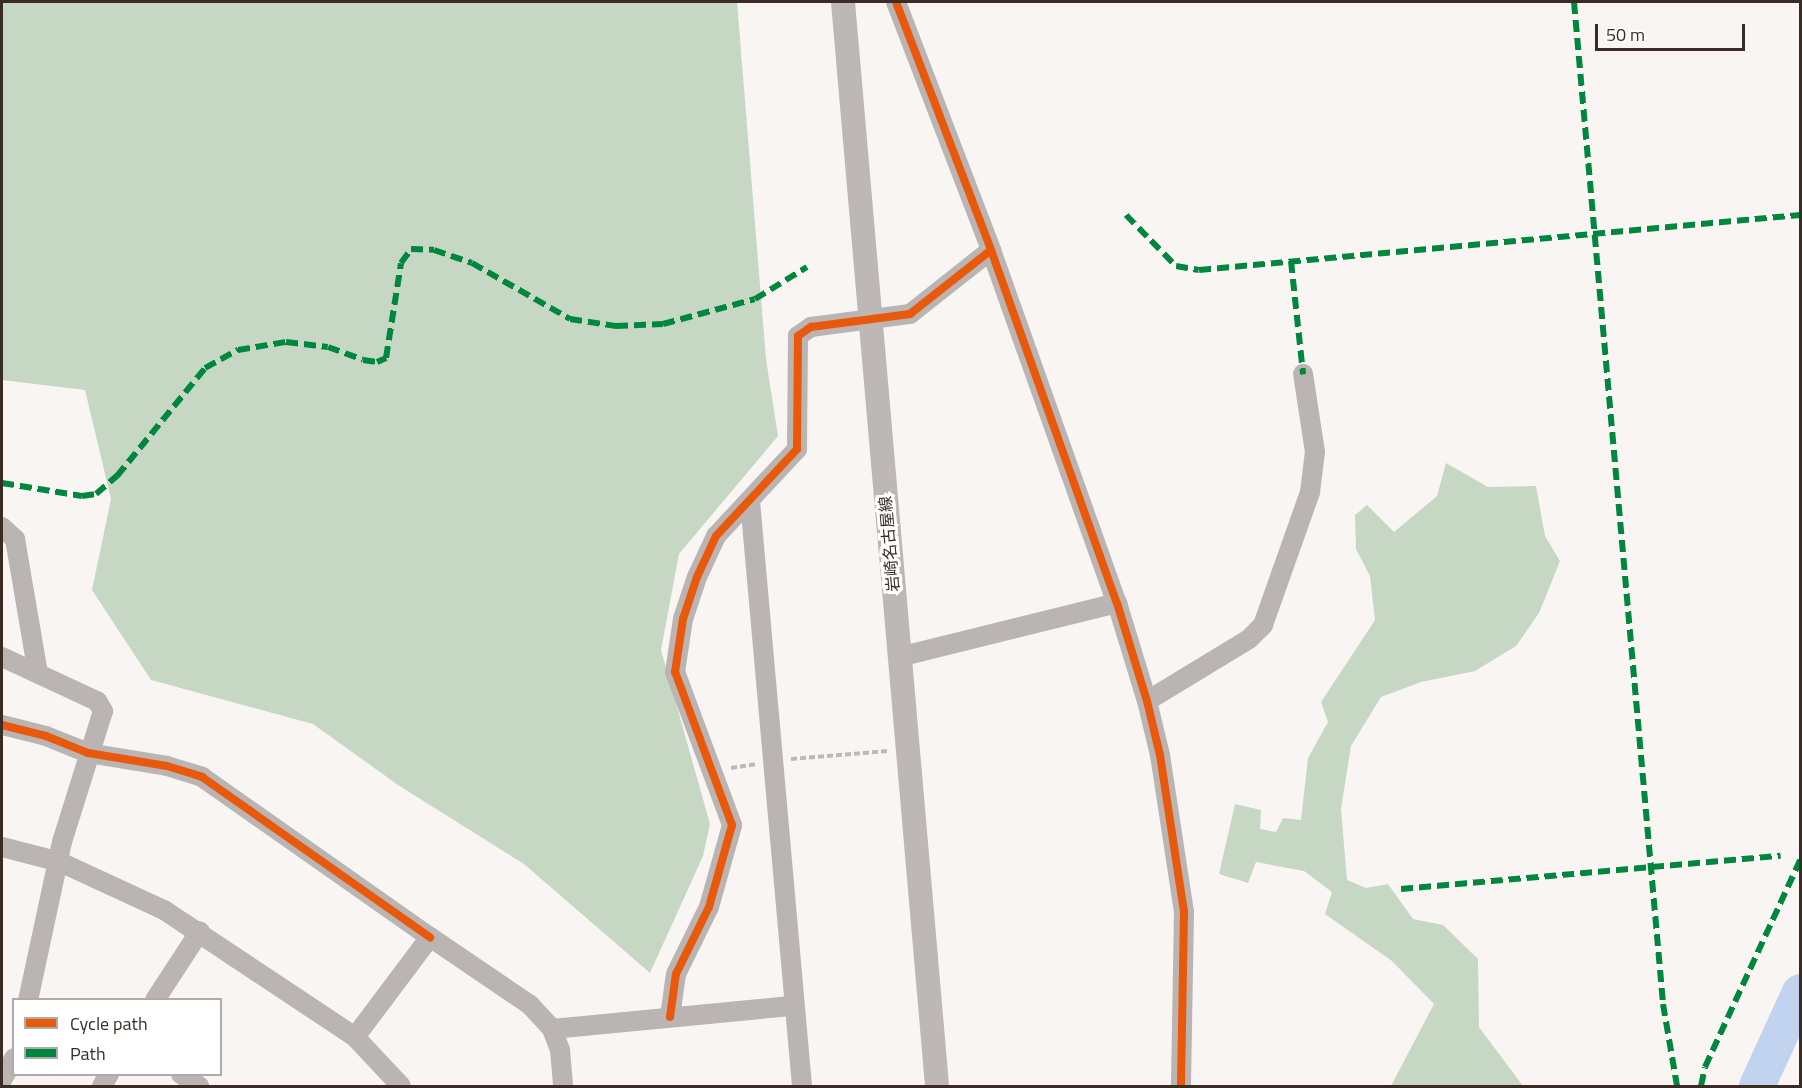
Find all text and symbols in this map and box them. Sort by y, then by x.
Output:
scale bar [1598,12,1748,50]
text: 50 m [1606,21,1645,48]
street label: 岩崎名古屋線 [875,495,903,593]
legend [12,998,222,1076]
text: Cycle path [70,1010,148,1037]
text: Path [70,1040,106,1067]

